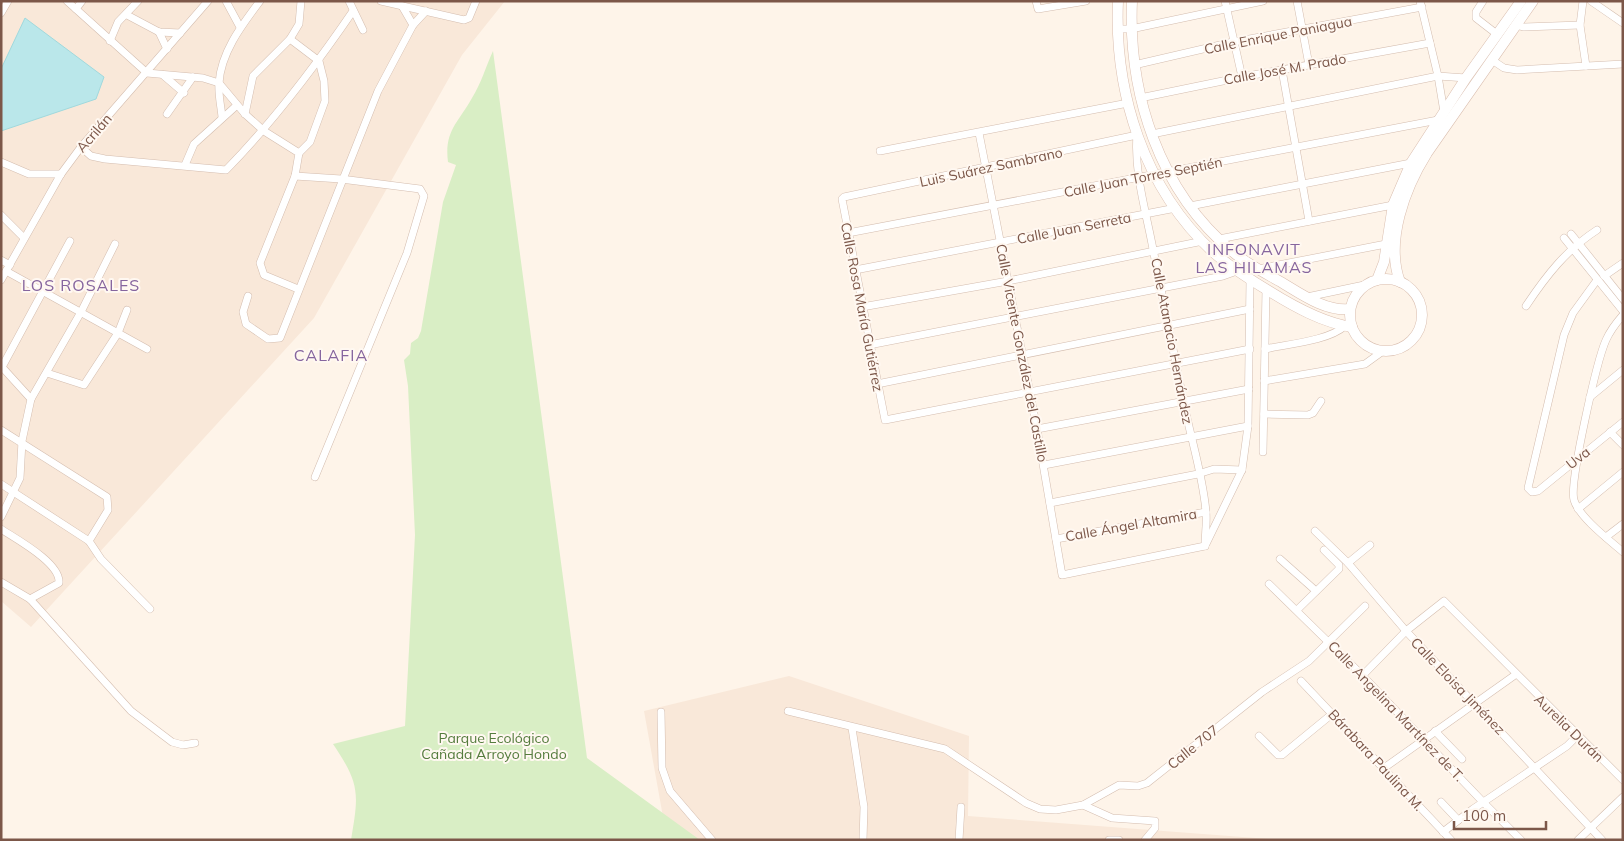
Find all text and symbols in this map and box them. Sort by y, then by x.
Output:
street label: Calle Enrique Paniagua [1203,12,1353,58]
street label: Calle José M. Prado [1222,49,1348,89]
street label: Acrilán [72,110,116,156]
street label: Luis Suárez Sambrano [918,143,1064,191]
street label: Calle Juan Torres Septién [1062,153,1224,201]
street label: Calle Juan Serreta [1015,208,1133,248]
street label: Calle Rosa María Gutiérrez [837,221,887,393]
district label: INFONAVIT LAS HILAMAS [1195,239,1313,277]
street label: Calle Vicente González del Castillo [992,242,1052,464]
street label: Calle Atanacio Hernández [1147,256,1197,426]
district label: LOS ROSALES [22,275,140,295]
district label: CALAFIA [294,345,368,365]
street label: Uva [1562,443,1594,473]
street label: Calle Ángel Altamira [1064,505,1198,545]
street label: Calle Eloisa Jiménez [1407,634,1509,738]
street label: Calle Angelina Martínez de T. [1324,637,1468,785]
street label: Aurelia Durán [1530,690,1608,766]
street label: Bárabara Paulina M. [1324,705,1428,815]
street label: Calle 707 [1164,721,1222,773]
park label: Parque Ecológico Cañada Arroyo Hondo [421,729,567,763]
scale bar [1454,798,1546,830]
text: 100 m [1462,806,1506,825]

